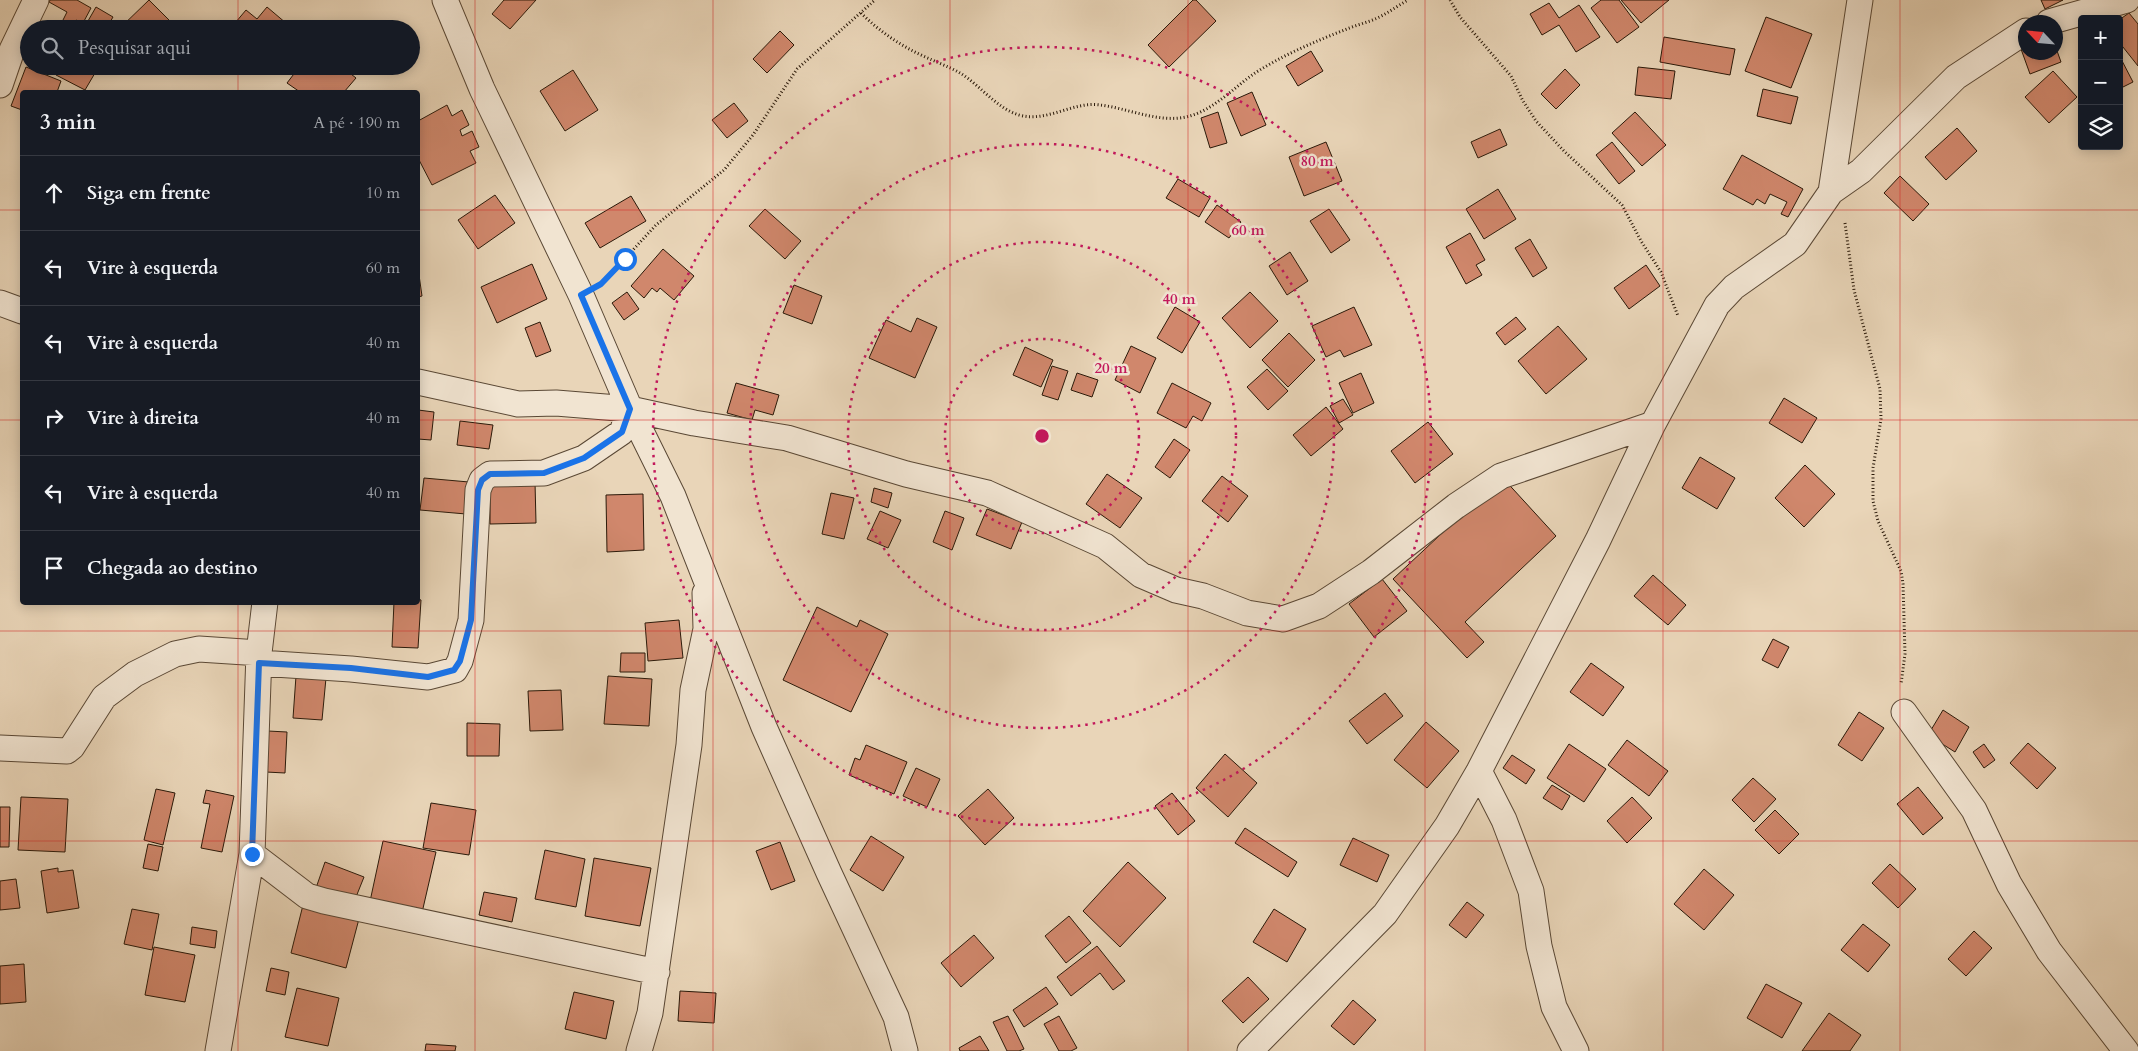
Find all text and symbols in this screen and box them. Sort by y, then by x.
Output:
north arrow [2018,15,2063,60]
map controls [2078,15,2123,150]
button: + [2078,15,2123,60]
search box [20,20,420,75]
icon: search [38,34,66,62]
text: Pesquisar aqui [78,35,191,61]
button: − [2078,60,2123,105]
button: layers [2078,105,2123,150]
text: 3 min [40,108,96,137]
text: A pé · 190 m [313,112,400,134]
text: 80 m [1300,151,1334,171]
icon: ahead [40,179,68,207]
text: Siga em frente [87,180,211,206]
text: 10 m [366,182,400,204]
text: 60 m [1231,220,1265,240]
route start [614,248,637,271]
icon: left [40,254,68,282]
text: Vire à esquerda [87,255,218,281]
text: 60 m [366,257,400,279]
text: 40 m [1162,289,1196,309]
icon: left [40,329,68,357]
text: Vire à esquerda [87,330,218,356]
text: 40 m [366,332,400,354]
text: 20 m [1094,358,1128,378]
icon: right [40,404,68,432]
text: Vire à direita [87,405,199,431]
text: 40 m [366,407,400,429]
centre of rings [1033,427,1051,445]
icon: left [40,479,68,507]
text: Vire à esquerda [87,480,218,506]
text: 40 m [366,482,400,504]
icon: arrive [40,554,68,582]
text: Chegada ao destino [87,555,258,581]
route end [241,843,264,866]

